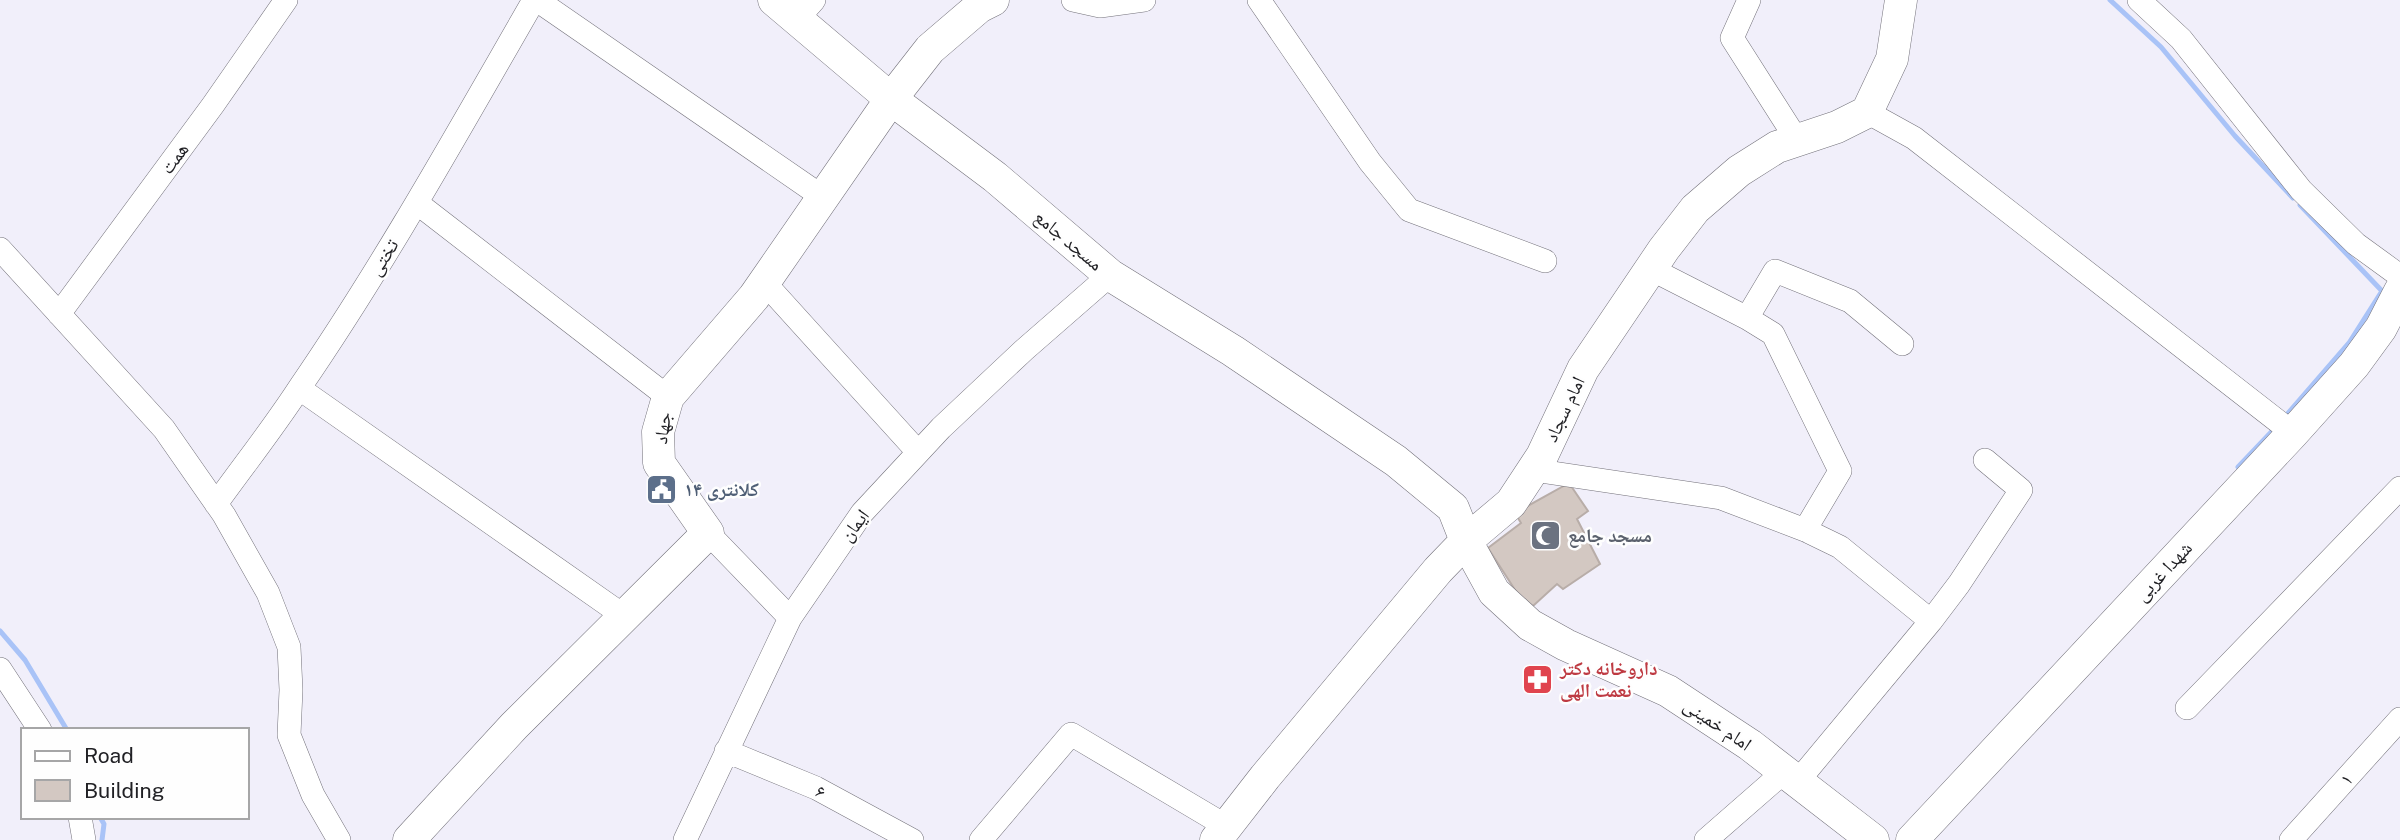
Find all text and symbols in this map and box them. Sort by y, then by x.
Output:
street label: همت [155,138,193,178]
street label: مسجد جامع [1029,205,1108,276]
street label: تختی [363,234,404,280]
street label: امام سجاد [1539,373,1591,447]
street label: جهاد [649,411,676,446]
public building icon: کلانتری ۱۴ [644,472,678,506]
place label: کلانتری ۱۴ [684,478,759,501]
street label: ایمان [835,504,874,546]
mosque icon: مسجد جامع [1528,518,1562,552]
place label: مسجد جامع [1568,524,1652,548]
street label: شهدا غربی [2130,537,2197,606]
place label: داروخانه دکتر نعمت الهی [1559,657,1657,702]
pharmacy icon: داروخانه دکتر نعمت الهی [1520,662,1554,696]
street label: امام خمینی [1678,693,1756,757]
legend [21,728,248,819]
text: Road [84,743,134,768]
street label: ۱ [2335,768,2357,790]
text: Building [84,778,165,803]
street label: ۶ [812,779,830,803]

